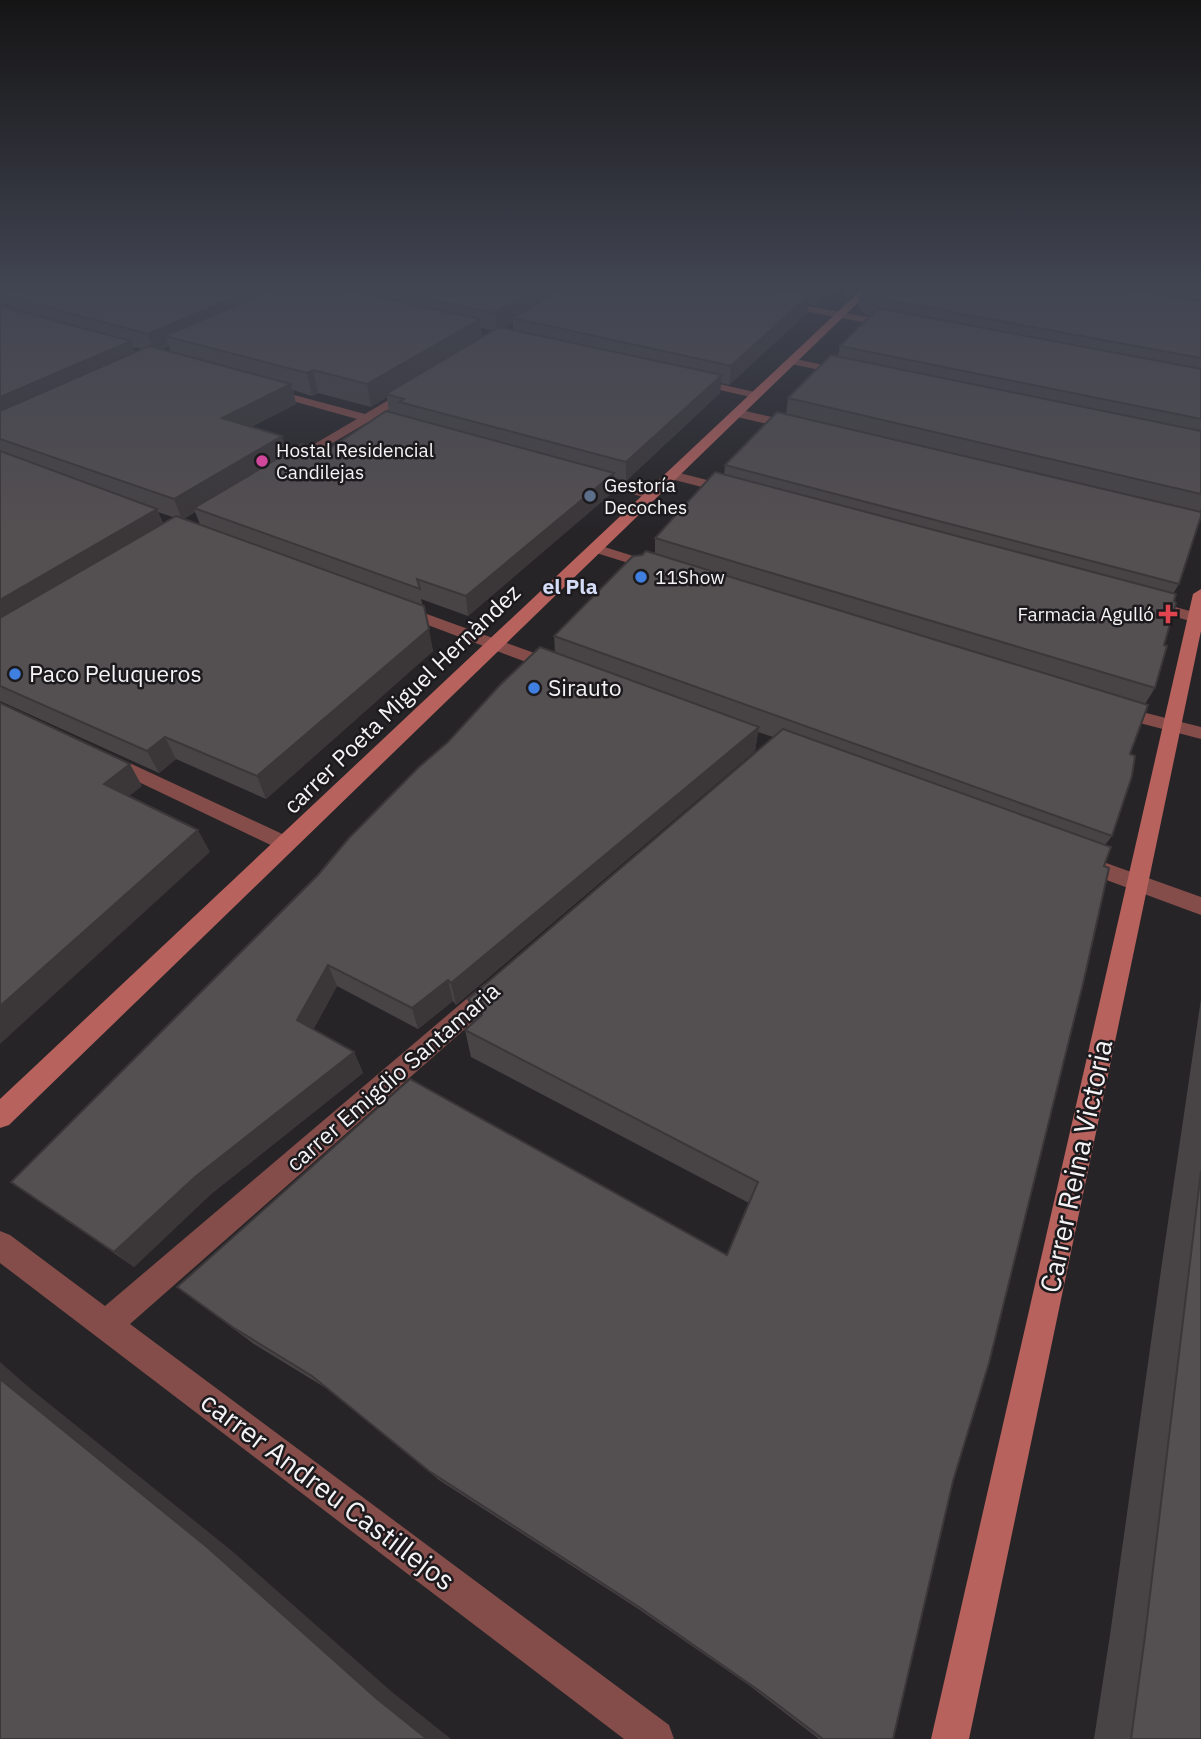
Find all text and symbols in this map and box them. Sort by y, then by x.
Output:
place label: Hostal Residencial Candilejas [276,438,434,484]
marker: Hostal Residencial Candilejas [254,453,270,469]
place label: Gestoría Decoches [604,473,687,519]
marker: Gestoría Decoches [582,488,598,504]
place label: 11Show [655,565,725,589]
marker: 11Show [633,569,649,585]
district label: el Pla [542,572,598,600]
street label: carrer Poeta Miguel Hernàndez [277,577,526,820]
place label: Farmacia Agulló [1018,602,1154,626]
marker: Farmacia Agulló [1160,606,1176,622]
place label: Paco Peluqueros [29,658,202,688]
marker: Paco Peluqueros [7,666,23,682]
place label: Sirauto [548,672,622,702]
marker: Sirauto [526,680,542,696]
street label: carrer Emigdio Santamaria [279,975,505,1177]
street label: Carrer Reina Victoria [1031,1036,1120,1296]
street label: carrer Andreu Castillejos [194,1383,463,1598]

